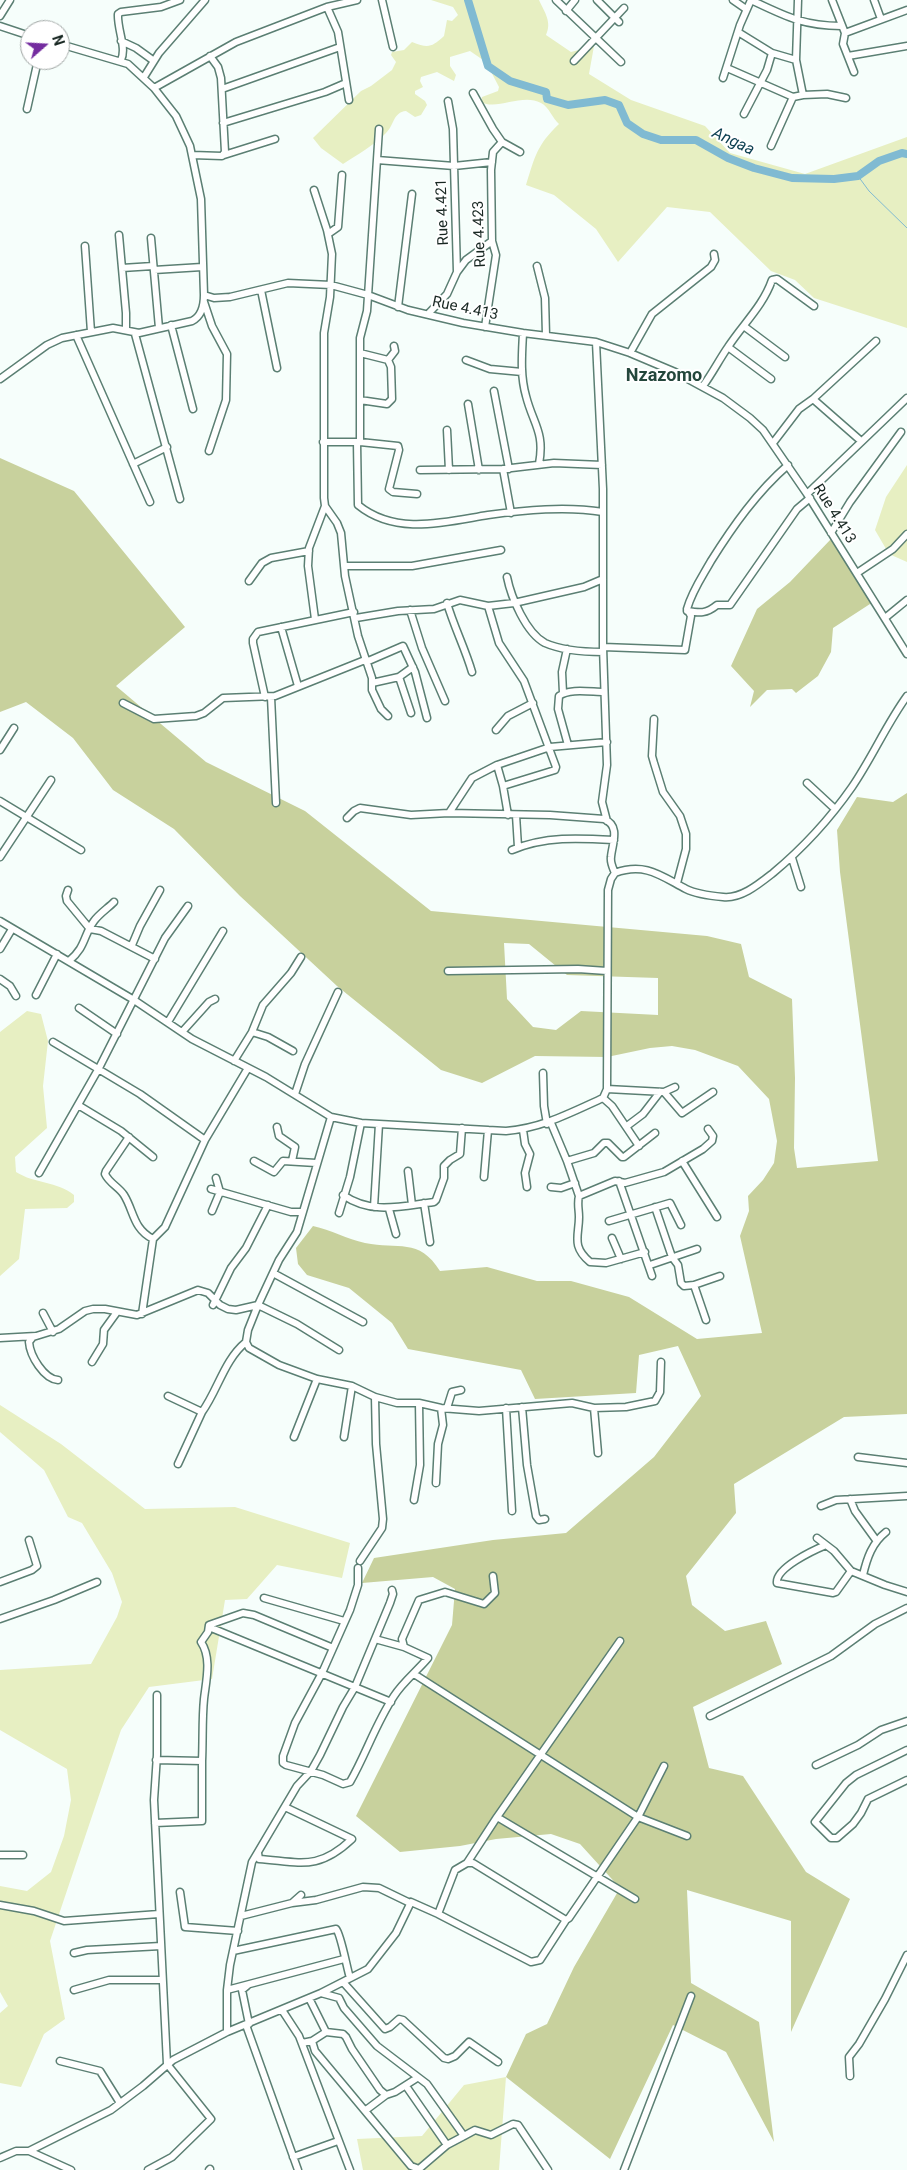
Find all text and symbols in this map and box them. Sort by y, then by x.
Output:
north arrow [20,20,70,70]
text: N [49,33,67,48]
water label: Angaa [709,124,757,160]
street label: Rue 4.421 [433,178,453,246]
street label: Rue 4.423 [470,200,490,268]
street label: Rue 4.413 [430,293,500,325]
district label: Nzazomo [626,365,702,387]
street label: Rue 4.413 [809,481,859,547]

